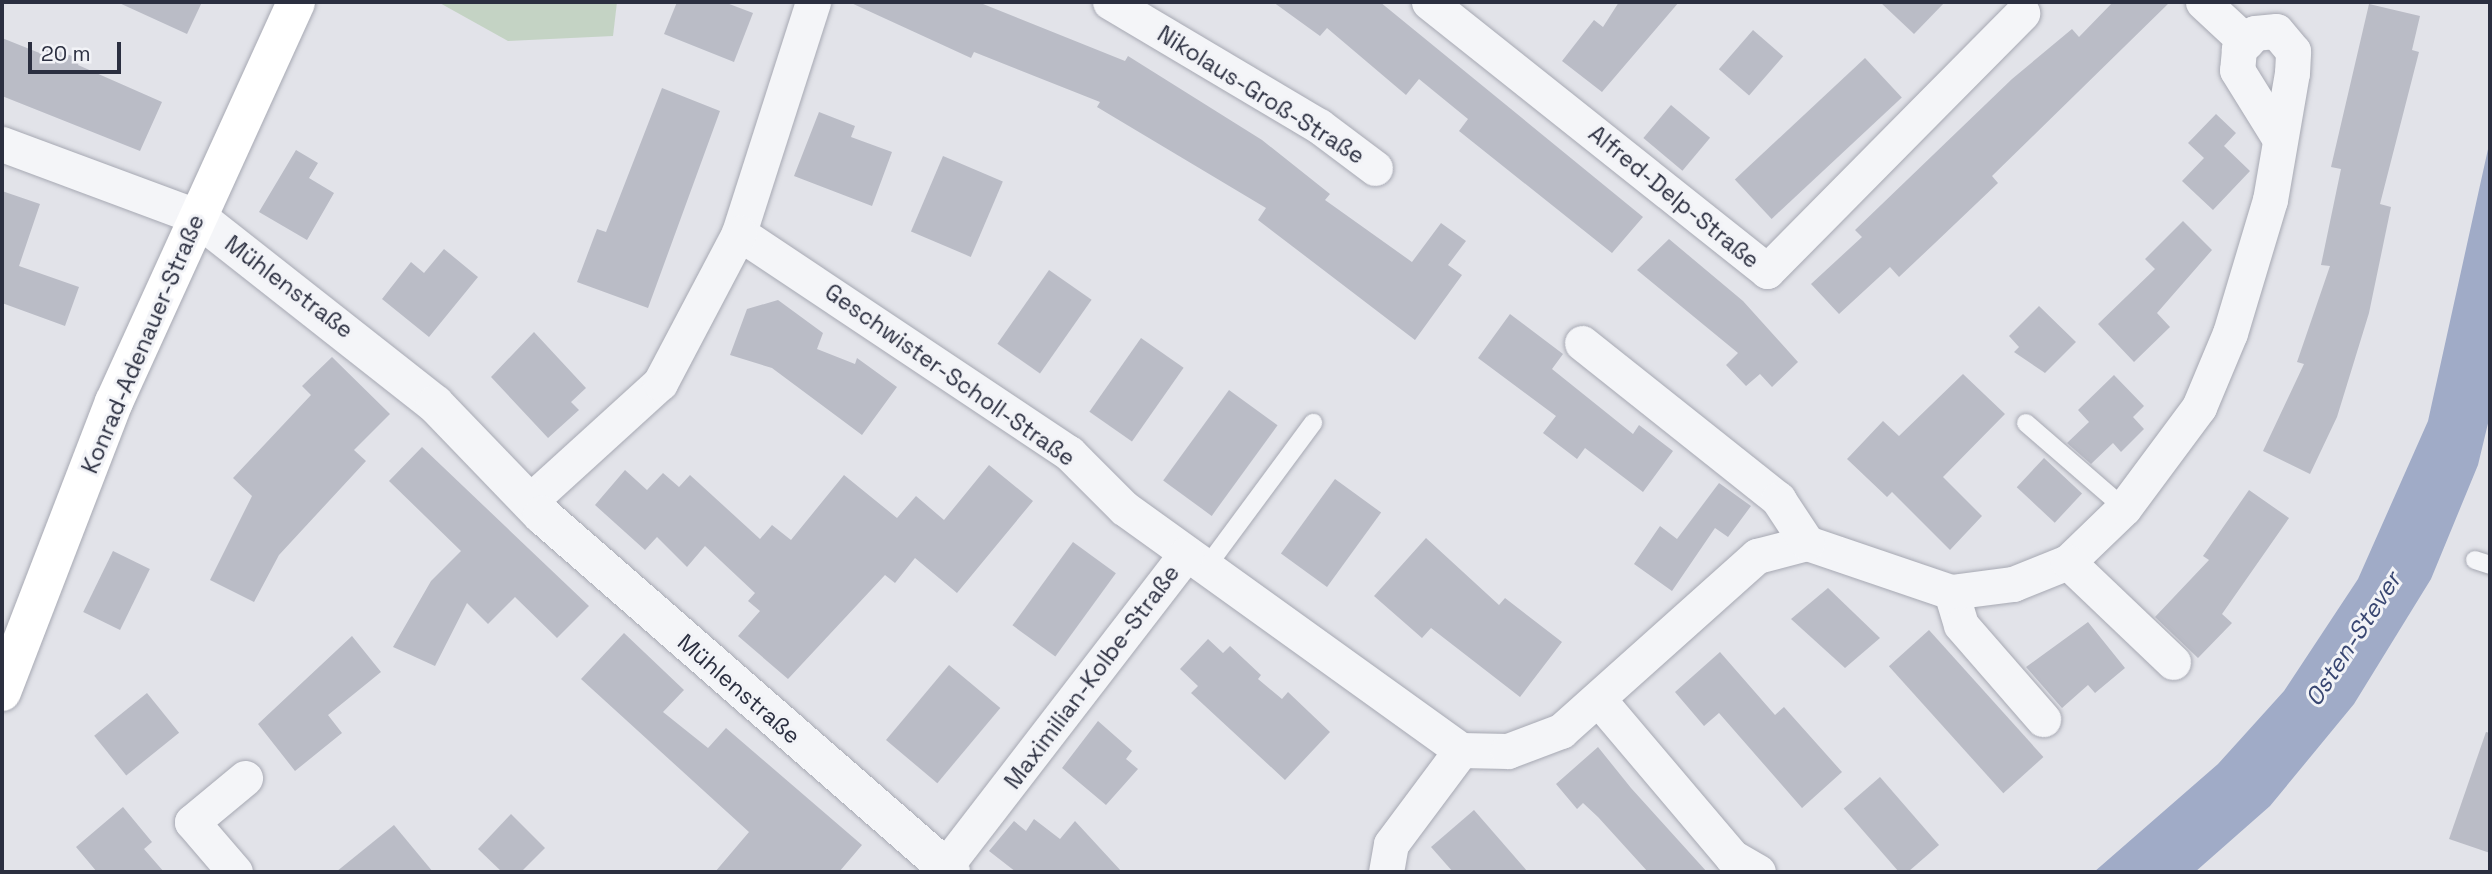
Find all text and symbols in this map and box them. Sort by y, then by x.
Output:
street label: Nikolaus-Groß-Straße [1152,20,1370,170]
scale bar [32,28,124,72]
text: 20 m [41,40,91,67]
street label: Alfred-Delp-Straße [1583,120,1765,274]
street label: Konrad-Adenauer-Straße [76,210,210,478]
street label: Mühlenstraße [219,230,359,344]
street label: Geschwister-Scholl-Straße [820,278,1080,472]
street label: Maximilian-Kolbe-Straße [999,560,1185,794]
water label: Osten-Stever [2299,567,2407,711]
street label: Mühlenstraße [672,628,806,750]

